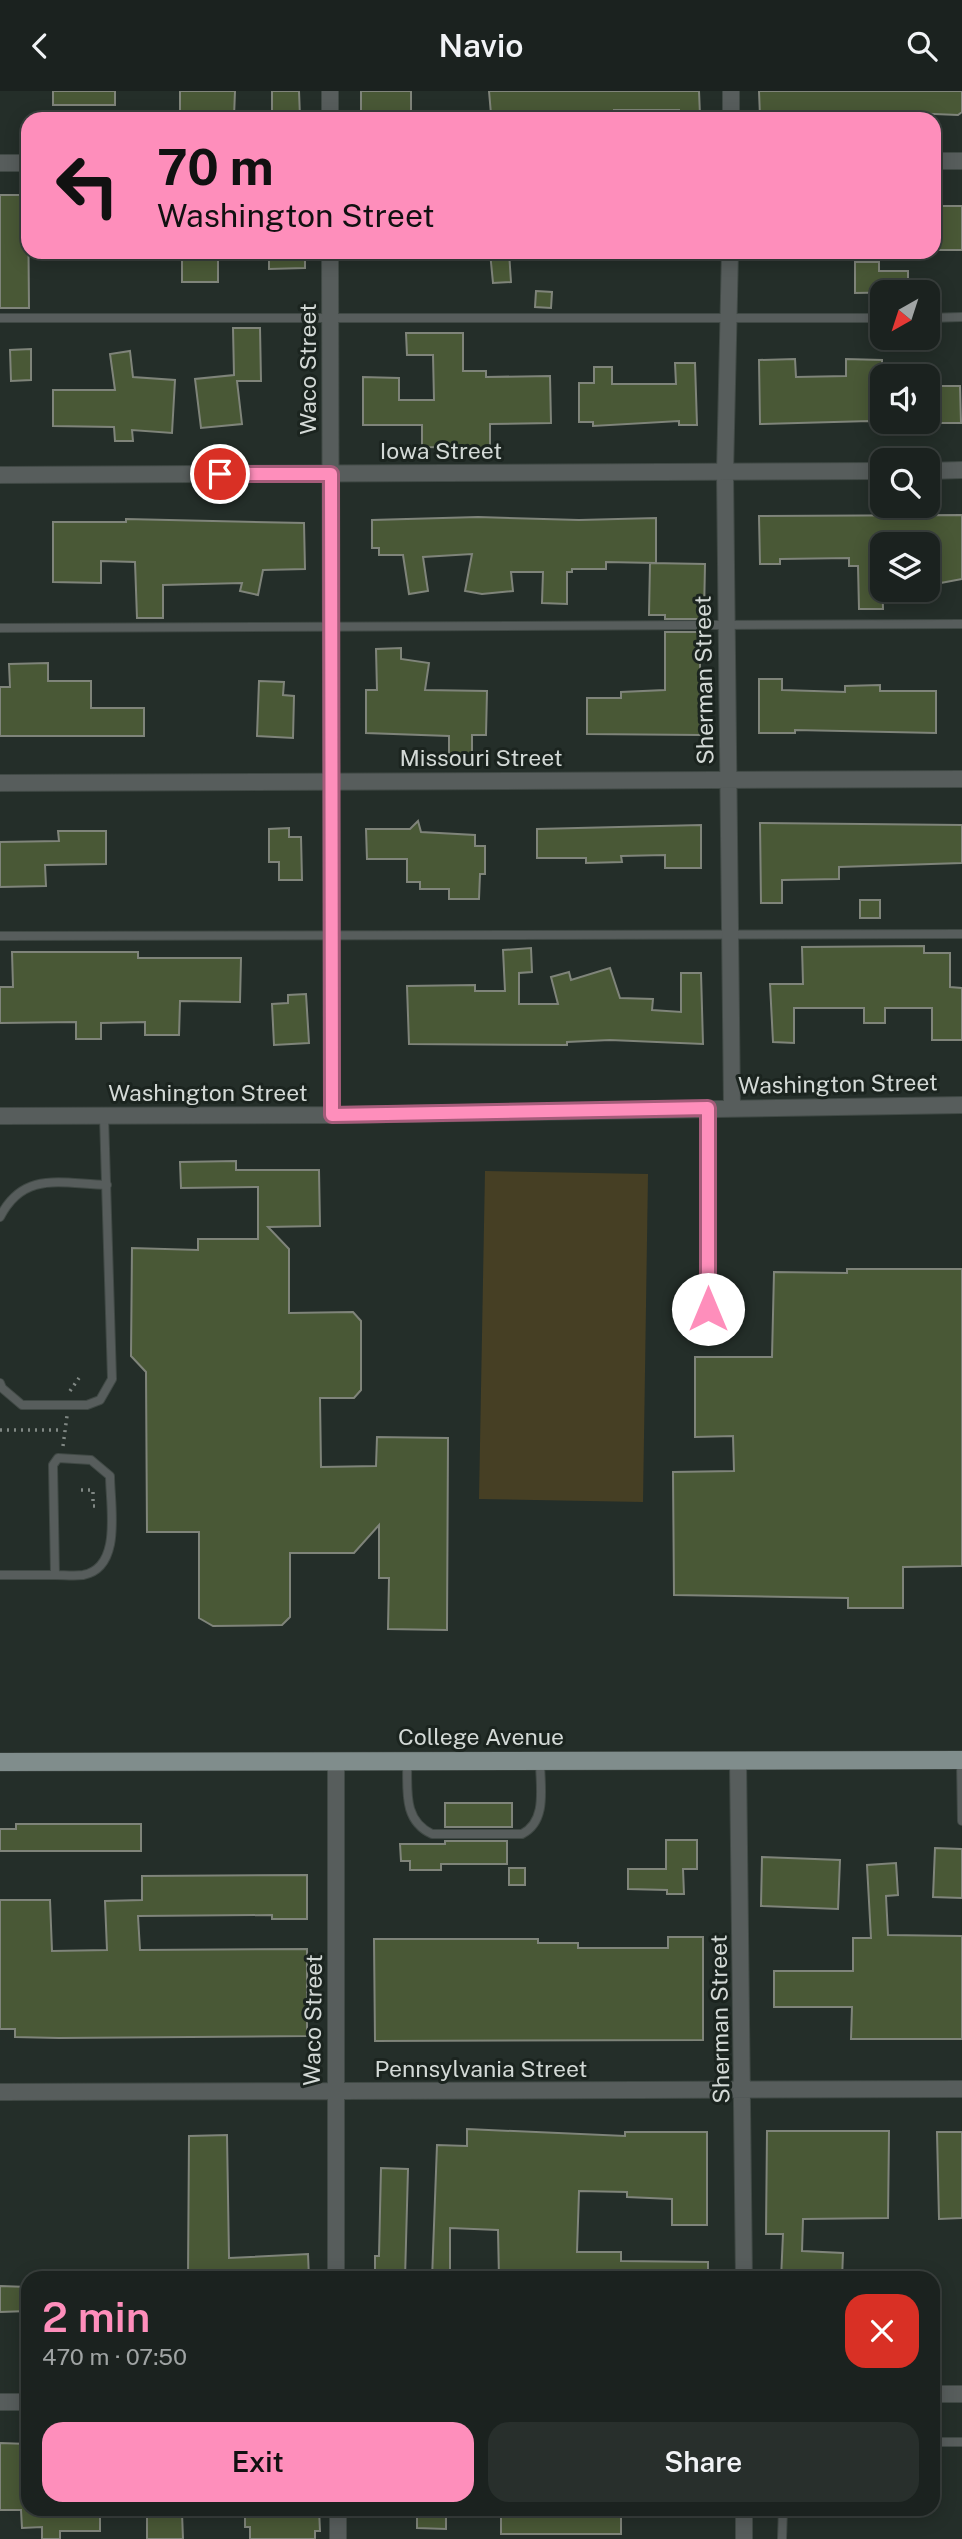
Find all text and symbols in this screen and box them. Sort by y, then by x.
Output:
icon: back [21,27,59,65]
text: Navio [439,27,523,64]
icon: search [903,27,941,65]
text: 70 m [157,138,274,196]
icon: left [42,140,133,231]
text: Washington Street [157,197,435,234]
north arrow [870,280,940,350]
map controls [870,280,940,602]
street label: Waco Street [294,303,321,435]
button: sound [870,364,940,434]
street label: Iowa Street [380,437,502,464]
pin [190,444,250,504]
button: search [870,448,940,518]
icon: arrive [201,455,239,493]
button: layers [870,532,940,602]
street label: Sherman Street [689,595,718,765]
street label: Missouri Street [399,744,563,771]
street label: Washington Street [738,1068,938,1099]
street label: Washington Street [108,1079,308,1106]
position arrow [671,1272,745,1346]
street label: College Avenue [398,1723,564,1750]
street label: Sherman Street [705,1934,734,2104]
street label: Waco Street [298,1954,327,2086]
street label: Pennsylvania Street [375,2055,587,2082]
text: 2 min [42,2292,150,2341]
button: close [845,2294,919,2368]
text: 470 m · 07:50 [42,2343,187,2370]
button: Exit [42,2422,474,2502]
button: Share [488,2422,919,2502]

